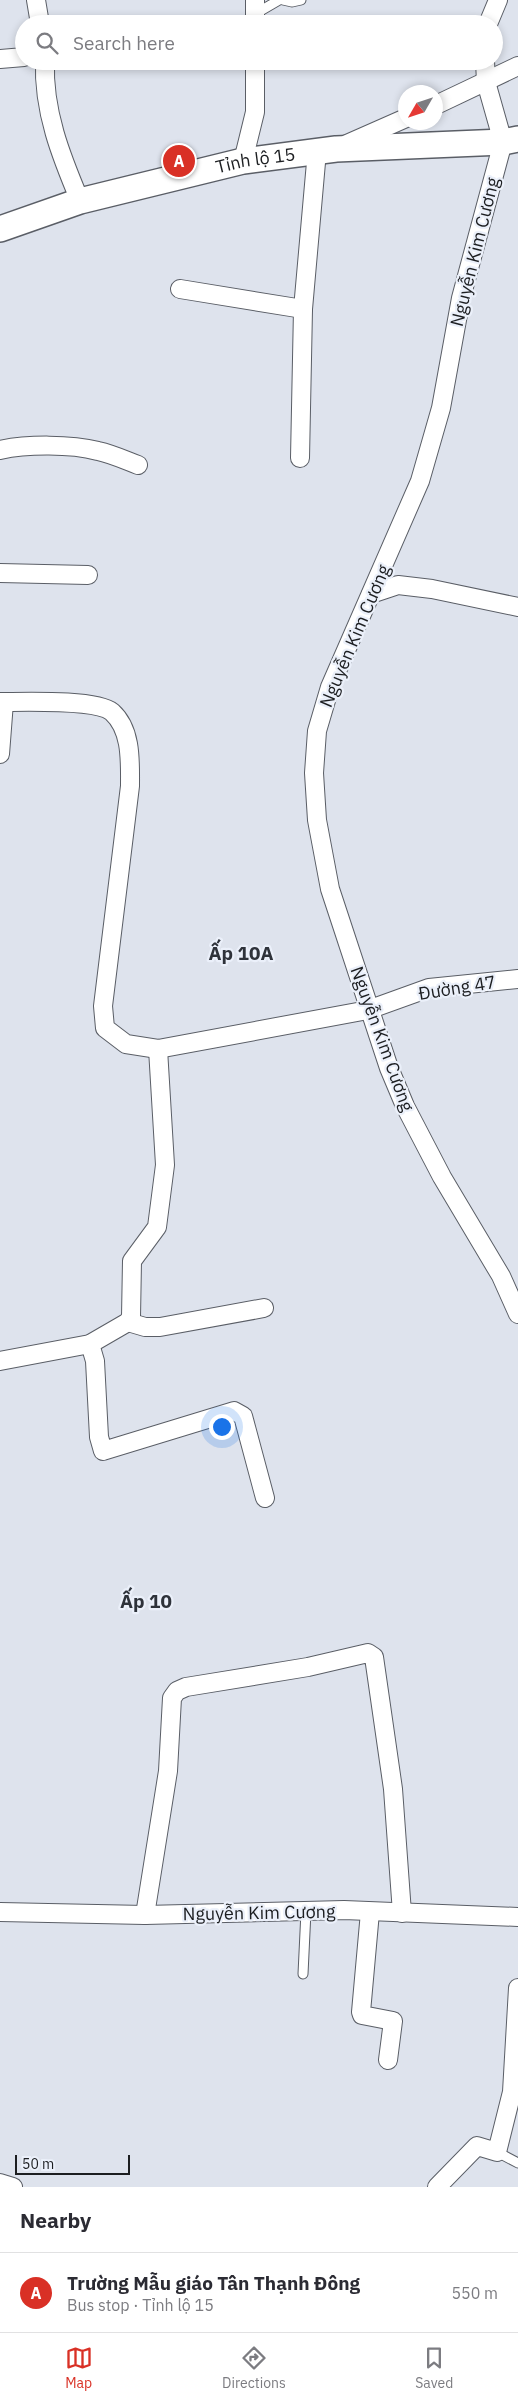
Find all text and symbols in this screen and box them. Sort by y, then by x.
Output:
search box [15,15,503,70]
icon: search [33,29,61,57]
text: Search here [73,31,175,55]
north arrow [398,85,443,130]
pin: A [163,142,195,180]
street label: Tỉnh lộ 15 [213,142,297,178]
street label: Nguyễn Kim Cương [445,175,504,329]
street label: Nguyễn Kim Cương [314,561,395,711]
district label: Ấp 10A [209,939,273,965]
street label: Nguyễn Kim Cương [346,963,420,1115]
street label: Đường 47 [417,970,497,1005]
your location [209,1414,235,1440]
district label: Ấp 10 [120,1587,172,1613]
street label: Nguyễn Kim Cương [182,1900,336,1925]
scale bar [15,2152,130,2175]
text: 50 m [22,2155,54,2173]
text: Nearby [20,2206,91,2234]
text: Trường Mẫu giáo Tân Thạnh Đông [67,2271,360,2295]
text: A [31,2283,41,2303]
text: 550 m [451,2283,498,2303]
text: Bus stop · Tỉnh lộ 15 [67,2295,214,2315]
tab: Map [65,2344,93,2392]
tab: Directions [222,2344,286,2392]
tab: Saved [415,2344,453,2392]

